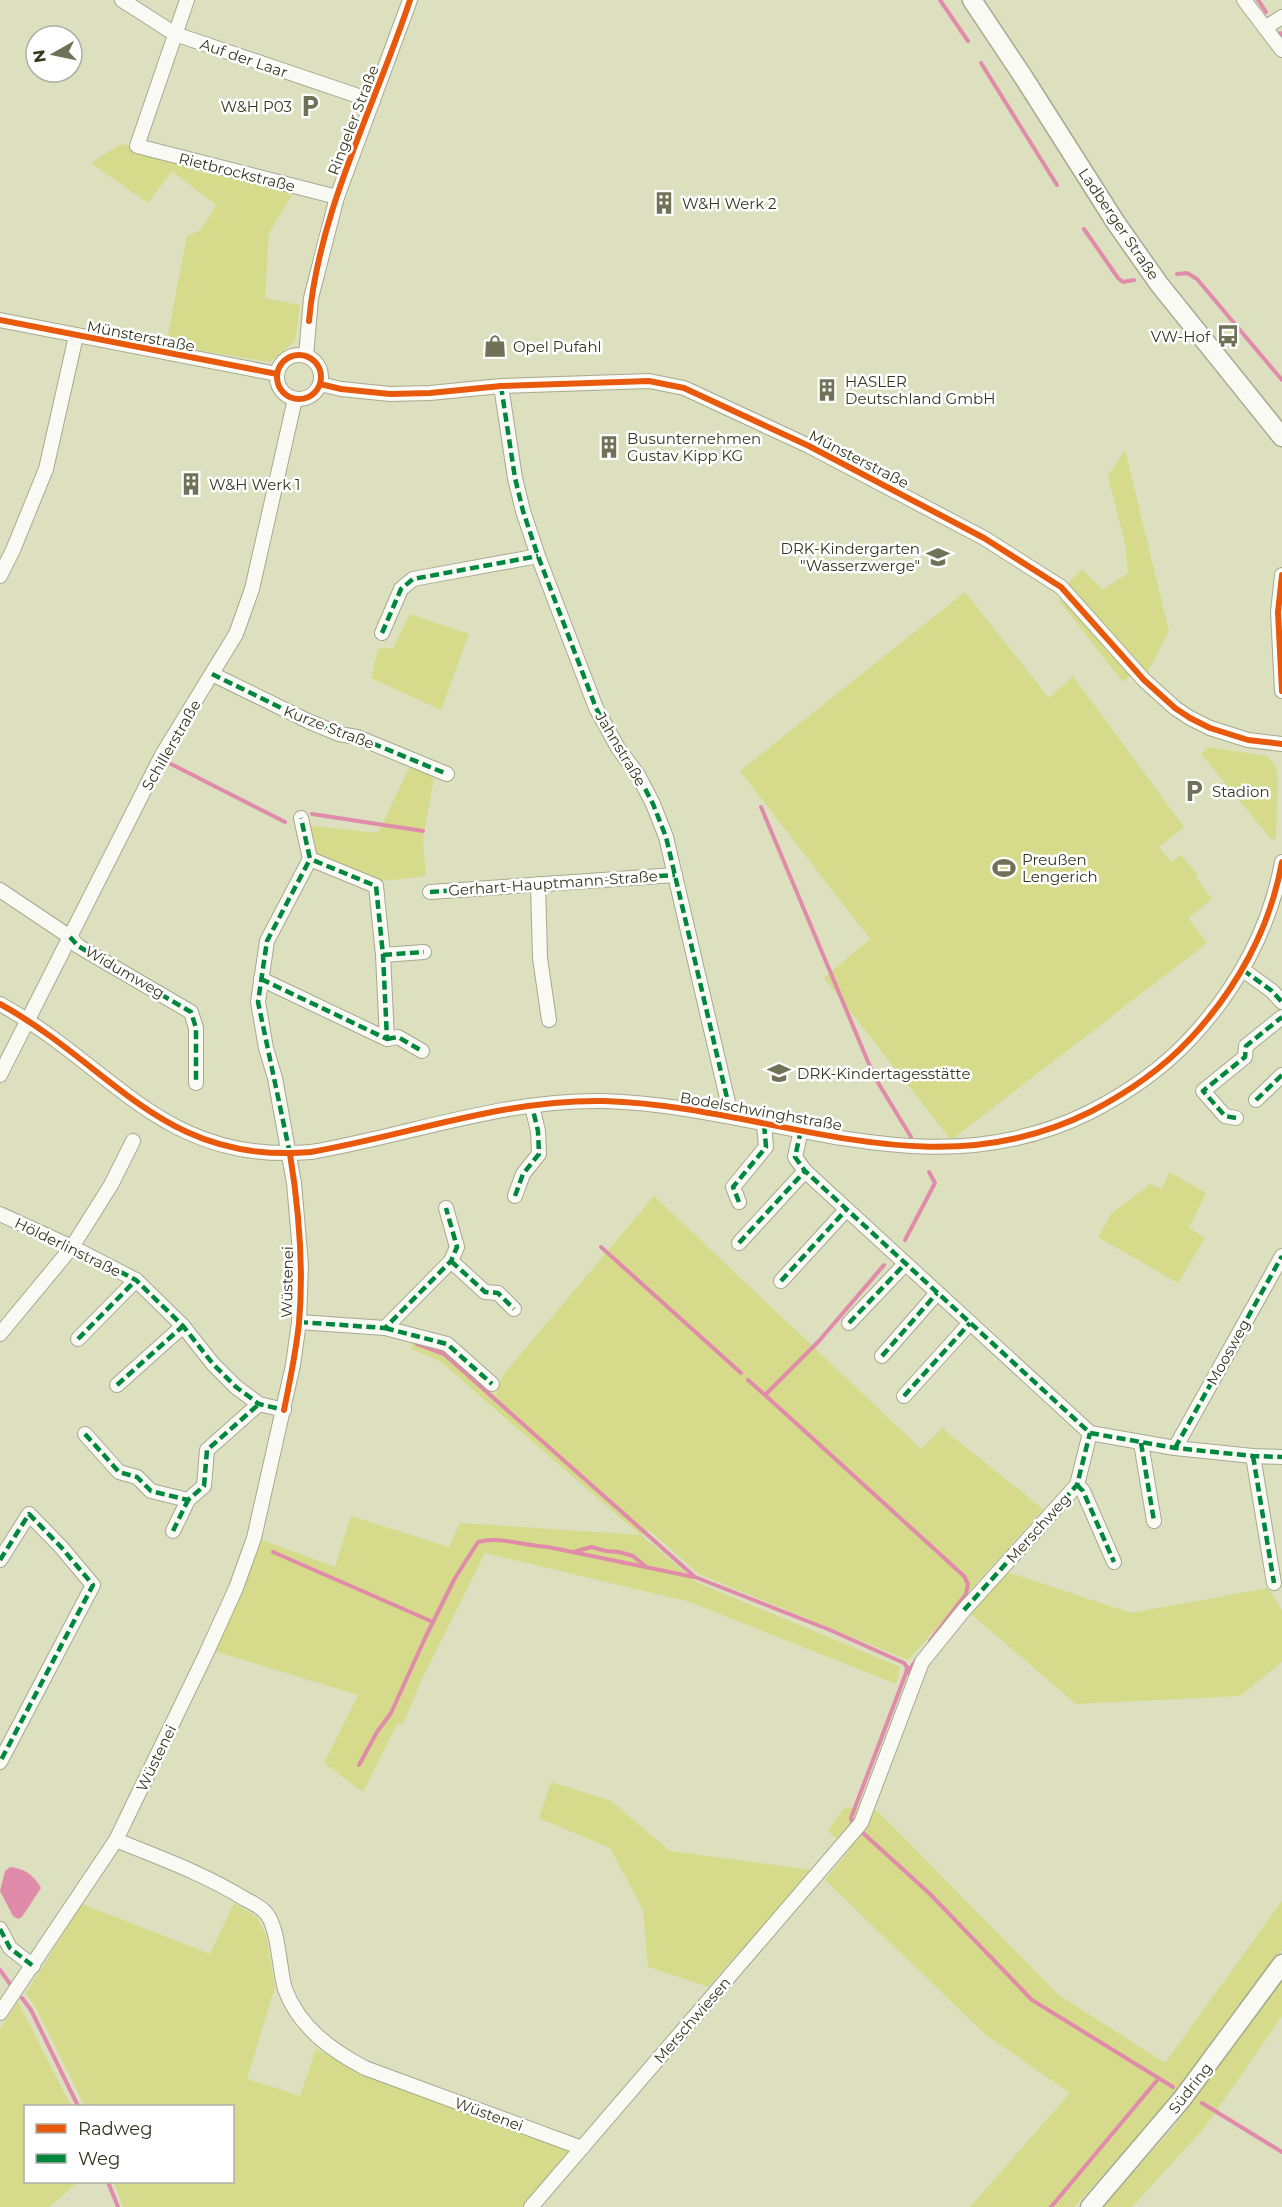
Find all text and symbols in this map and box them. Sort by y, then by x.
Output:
north arrow [24,24,84,84]
street label: Auf der Laar [198,34,290,82]
text: N [29,48,50,64]
street label: Ringeler Straße [323,62,383,178]
parking icon: W&H P03 [297,93,323,119]
place label: W&H P03 [221,97,292,116]
street label: Rietbrockstraße [177,148,297,196]
street label: Ladberger Straße [1075,164,1163,284]
building icon: W&H Werk 2 [651,190,677,216]
place label: W&H Werk 2 [682,194,777,213]
street label: Münsterstraße [85,316,197,356]
bus stop icon: VW-Hof [1215,323,1241,349]
place label: VW-Hof [1151,327,1211,346]
shop icon: Opel Pufahl [482,333,508,359]
place label: Opel Pufahl [513,337,602,356]
place label: HASLER Deutschland GmbH [845,372,995,408]
building icon: HASLER Deutschland GmbH [814,377,840,403]
street label: Münsterstraße [806,426,912,492]
place label: Busunternehmen Gustav Kipp KG [627,429,761,465]
building icon: Busunternehmen Gustav Kipp KG [596,434,622,460]
building icon: W&H Werk 1 [178,471,204,497]
place label: W&H Werk 1 [209,475,301,494]
place label: DRK-Kindergarten "Wasserzwerge" [781,539,920,575]
school or university icon: DRK-Kindergarten "Wasserzwerge" [925,544,951,570]
street label: Schillerstraße [137,696,205,794]
street label: Kurze Straße [281,701,377,753]
street label: Jahnstraße [591,708,651,790]
parking icon: Stadion [1181,778,1207,804]
place label: Stadion [1212,782,1270,801]
place label: Preußen Lengerich [1022,850,1098,886]
sports icon: Preußen Lengerich [991,855,1017,881]
street label: Gerhart-Hauptmann-Straße [448,866,658,900]
street label: Widumweg [82,942,168,1002]
school or university icon: DRK-Kindertagesstätte [766,1060,792,1086]
place label: DRK-Kindertagesstätte [797,1064,970,1083]
street label: Bodelschwinghstraße [679,1087,843,1135]
street label: Hölderlinstraße [12,1213,124,1281]
street label: Wüstenei [277,1246,297,1318]
street label: Moosweg [1202,1316,1254,1388]
street label: Merschweg [1002,1489,1074,1567]
street label: Wüstenei [132,1722,180,1794]
street label: Merschwiesen [649,1973,735,2067]
street label: Südring [1164,2059,1216,2117]
street label: Wüstenei [452,2093,526,2135]
legend [24,2105,234,2183]
text: Radweg [78,2118,153,2140]
text: Weg [78,2148,120,2170]

